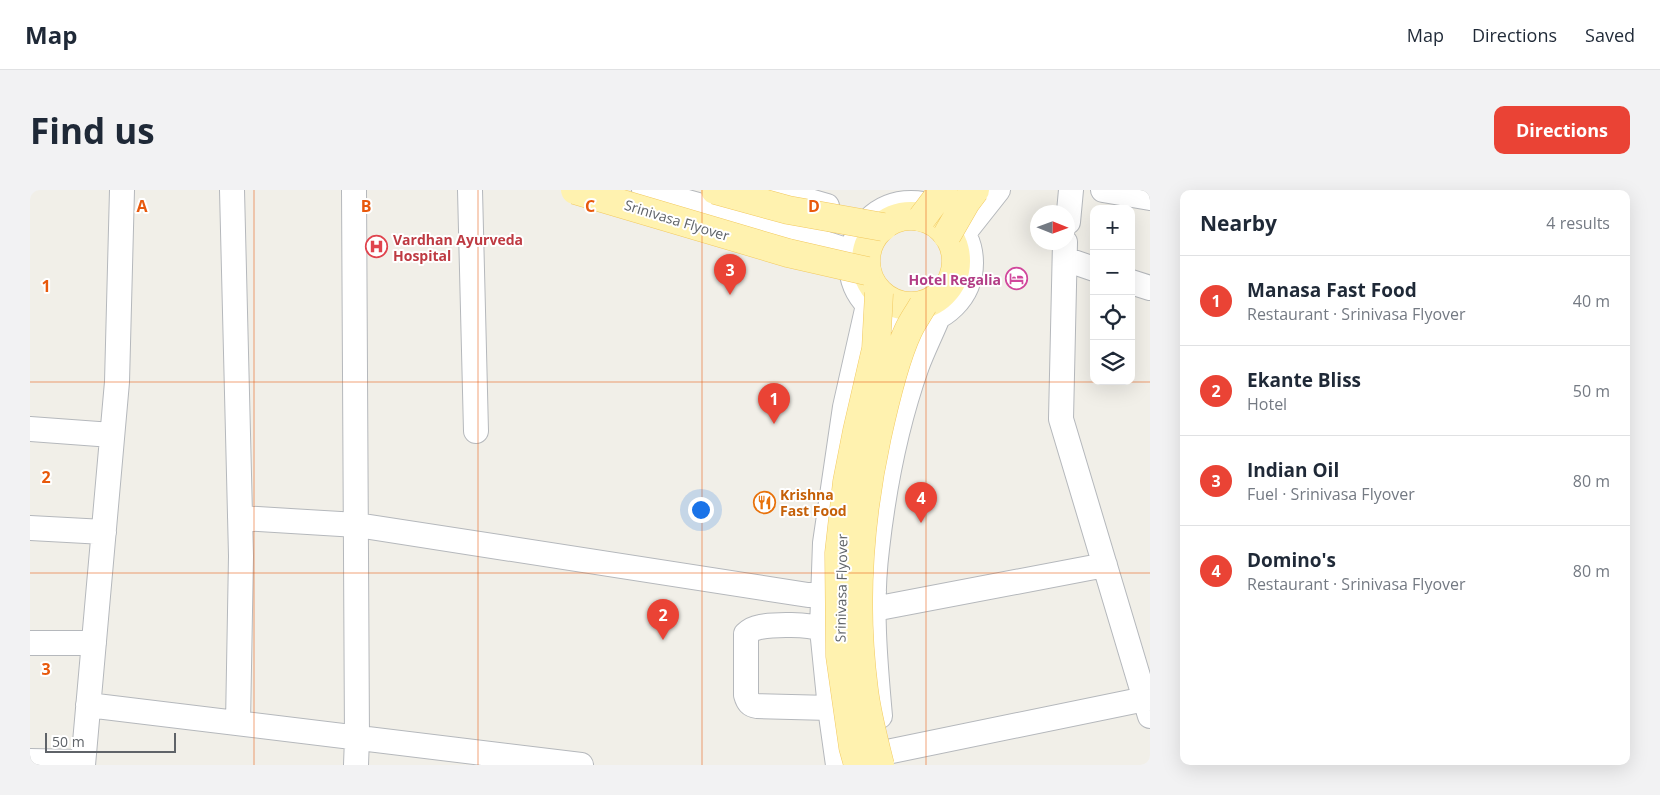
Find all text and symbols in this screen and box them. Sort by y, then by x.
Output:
text: Map [25,18,77,51]
text: Map [1407,23,1444,47]
text: Directions [1472,23,1557,47]
text: Saved [1585,23,1635,47]
button: Directions [1494,106,1630,154]
text: Find us [30,107,155,154]
text: A [136,195,148,217]
text: B [361,195,371,217]
text: C [585,195,595,217]
street label: Srinivasa Flyover [622,195,732,245]
text: D [808,195,820,217]
north arrow [1030,205,1075,250]
map controls [1090,205,1135,385]
button: + [1090,205,1135,250]
text: Nearby [1200,209,1277,237]
text: 4 results [1546,212,1610,234]
place label: Vardhan Ayurveda Hospital [393,230,523,265]
hospital icon: Vardhan Ayurveda Hospital [365,235,389,259]
button: − [1090,250,1135,295]
pin: 3 [714,254,746,295]
hotel icon: Hotel Regalia [1005,267,1029,291]
place label: Hotel Regalia [908,270,1001,289]
text: 1 [41,275,51,297]
text: Manasa Fast Food [1247,277,1417,303]
text: 1 [1211,290,1221,312]
text: 40 m [1573,290,1610,312]
button: locate [1090,295,1135,340]
text: Restaurant · Srinivasa Flyover [1247,303,1466,325]
button: layers [1090,340,1135,385]
text: Ekante Bliss [1247,367,1361,393]
text: 2 [1211,380,1221,402]
text: 50 m [1573,380,1610,402]
pin: 1 [758,383,790,424]
text: Hotel [1247,393,1287,415]
text: Indian Oil [1247,457,1339,483]
text: 2 [41,466,51,488]
text: 3 [1211,470,1221,492]
text: 80 m [1573,470,1610,492]
pin: 4 [905,482,937,523]
text: Fuel · Srinivasa Flyover [1247,483,1415,505]
place label: Krishna Fast Food [780,485,847,520]
restaurant icon: Krishna Fast Food [752,490,776,514]
your location [688,497,714,523]
street label: Srinivasa Flyover [831,533,851,643]
text: Domino's [1247,547,1336,573]
text: 4 [1211,560,1221,582]
text: 80 m [1573,560,1610,582]
text: Restaurant · Srinivasa Flyover [1247,573,1466,595]
pin: 2 [647,599,679,640]
text: 3 [41,658,51,680]
scale bar [45,730,176,753]
text: 50 m [52,732,85,751]

